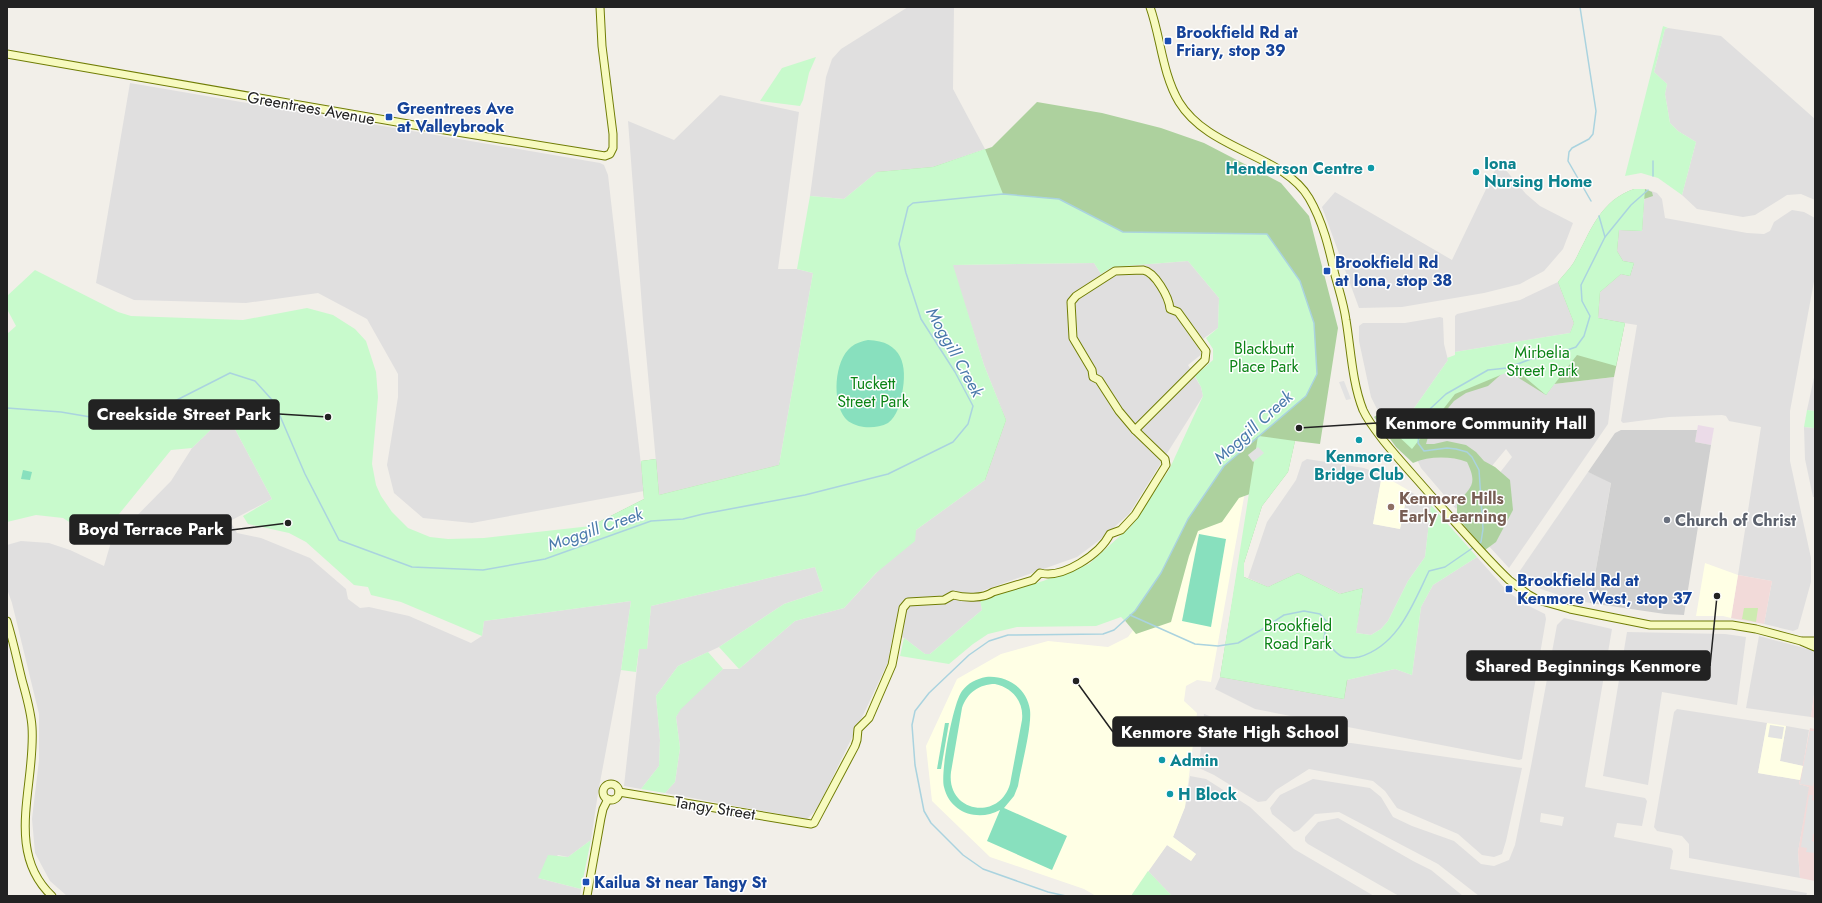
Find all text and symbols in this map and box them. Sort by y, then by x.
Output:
place label: Brookfield Rd at Friary, stop 39 [1176,21,1299,62]
marker: Brookfield Rd at Friary, stop 39 [1163,36,1173,46]
street label: Greentrees Avenue [245,85,377,131]
place label: Greentrees Ave at Valleybrook [397,97,514,138]
marker: Greentrees Ave at Valleybrook [384,112,394,122]
place label: Iona Nursing Home [1484,152,1592,193]
place label: Henderson Centre [1226,157,1363,180]
marker: Henderson Centre [1366,163,1376,173]
marker: Iona Nursing Home [1471,167,1481,177]
place label: Brookfield Rd at Iona, stop 38 [1335,251,1452,292]
marker: Brookfield Rd at Iona, stop 38 [1322,266,1332,276]
water label: Moggill Creek [920,303,990,402]
park label: Blackbutt Place Park [1229,337,1300,378]
park label: Mirbelia Street Park [1506,341,1579,382]
park label: Tuckett Street Park [837,372,910,413]
water label: Moggill Creek [1208,384,1298,469]
callout: Creekside Street Park [89,400,279,429]
text: Creekside Street Park [97,402,271,426]
callout: Kenmore Community Hall [1377,409,1594,438]
text: Kenmore Community Hall [1385,411,1587,435]
marker: Kenmore Bridge Club [1354,435,1364,445]
place label: Kenmore Bridge Club [1314,445,1404,486]
place label: Kenmore Hills Early Learning [1399,487,1507,528]
water label: Moggill Creek [544,501,646,556]
marker: Kenmore Hills Early Learning [1386,502,1396,512]
place label: Church of Christ [1675,509,1797,532]
callout: Boyd Terrace Park [70,515,231,544]
marker: Church of Christ [1662,515,1672,525]
text: Boyd Terrace Park [78,517,224,541]
place label: Brookfield Rd at Kenmore West, stop 37 [1517,569,1692,610]
marker: Brookfield Rd at Kenmore West, stop 37 [1504,584,1514,594]
park label: Brookfield Road Park [1264,614,1333,655]
callout: Shared Beginnings Kenmore [1467,651,1710,680]
text: Shared Beginnings Kenmore [1475,654,1701,678]
callout: Kenmore State High School [1113,717,1347,746]
text: Kenmore State High School [1121,720,1339,744]
place label: Admin [1169,749,1218,772]
marker: Admin [1157,755,1167,765]
place label: H Block [1178,783,1238,806]
marker: H Block [1165,789,1175,799]
street label: Tangy Street [673,790,757,826]
place label: Kailua St near Tangy St [594,871,768,894]
marker: Kailua St near Tangy St [581,877,591,887]

